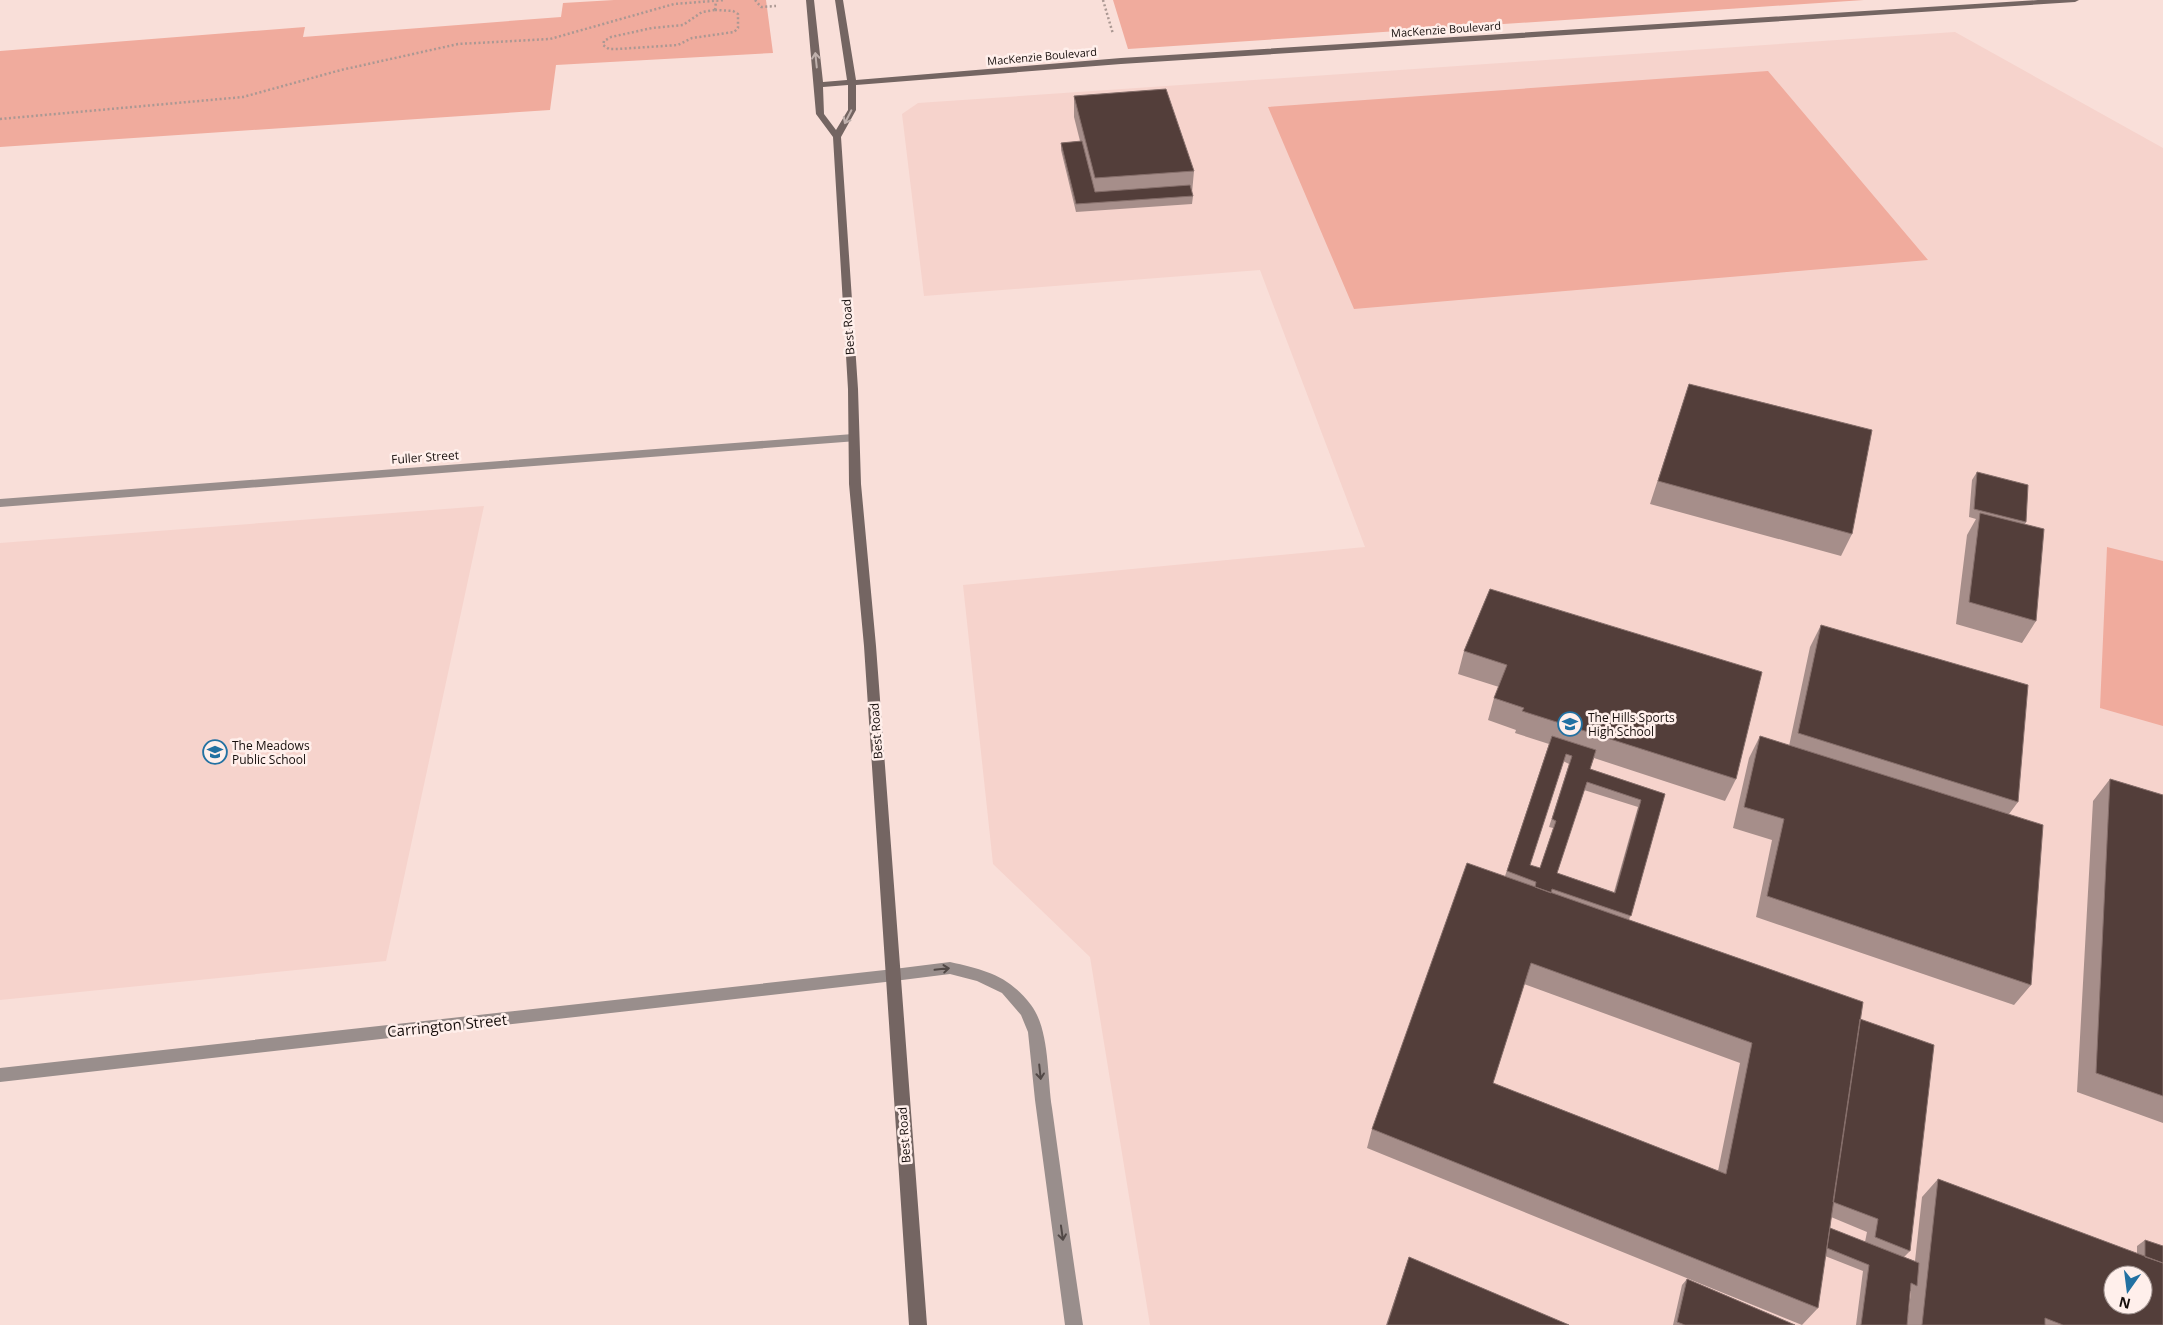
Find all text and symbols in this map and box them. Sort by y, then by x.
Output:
street label: MacKenzie Boulevard [1391,18,1501,40]
street label: MacKenzie Boulevard [986,44,1098,68]
one-way arrow [812,52,821,68]
one-way arrow [843,109,852,124]
street label: Best Road [838,298,858,356]
street label: Fuller Street [391,446,459,468]
street label: Best Road [866,702,886,760]
place label: The Hills Sports High School [1588,709,1675,740]
school or university icon: The Hills Sports High School [1557,711,1583,737]
place label: The Meadows Public School [232,737,310,768]
school or university icon: The Meadows Public School [202,739,228,765]
one-way arrow [934,964,950,974]
street label: Carrington Street [386,1009,508,1041]
one-way arrow [1035,1064,1045,1080]
street label: Best Road [894,1106,914,1164]
one-way arrow [1057,1225,1067,1241]
north arrow [2103,1265,2153,1315]
text: N [2117,1293,2133,1314]

